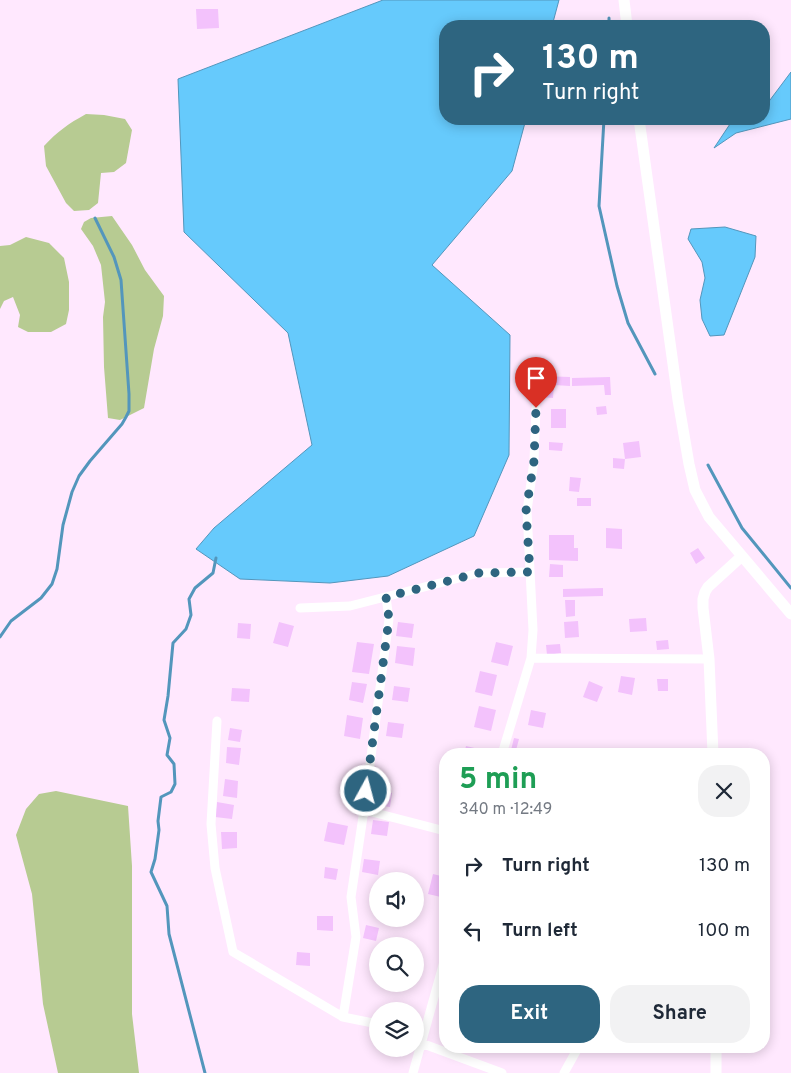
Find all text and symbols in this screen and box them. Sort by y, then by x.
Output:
text: 130 m [542,37,639,81]
icon: right [459,40,524,105]
text: Turn right [542,80,639,107]
pin [515,357,557,408]
icon: arrive [522,364,550,392]
text: 5 min [459,762,537,799]
position arrow [339,764,391,816]
button: close [698,765,750,817]
text: 340 m · 12:49 [459,800,552,820]
icon: right [459,852,487,880]
text: Turn right [502,854,590,878]
text: 130 m [699,854,750,878]
map controls [369,872,424,1057]
button: sound [369,872,424,927]
icon: left [459,917,487,945]
text: Turn left [502,919,578,943]
text: 100 m [698,919,750,943]
button: search [369,937,424,992]
button: Exit [459,985,600,1043]
button: Share [610,985,750,1043]
button: layers [369,1002,424,1057]

